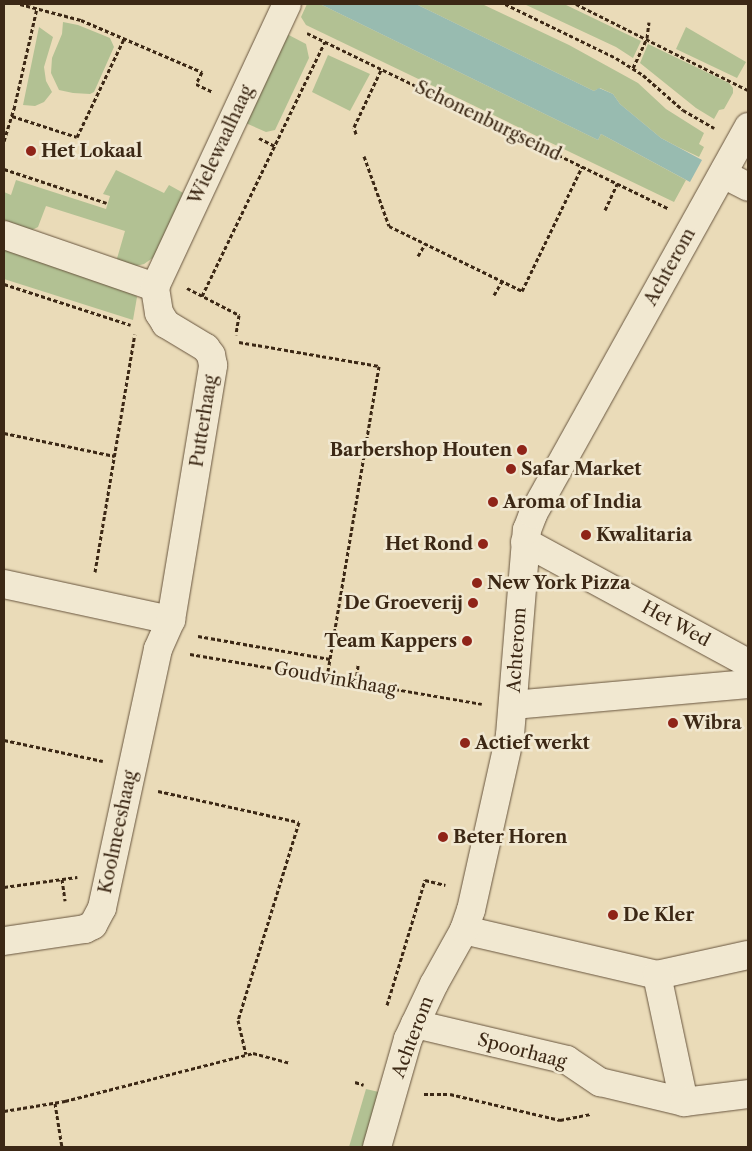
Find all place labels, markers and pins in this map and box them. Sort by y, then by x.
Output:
place label: Het Lokaal [41,140,142,162]
marker: Het Lokaal [25,145,37,157]
place label: Barbershop Houten [330,439,512,461]
marker: Barbershop Houten [516,444,528,456]
place label: Safar Market [521,458,642,480]
marker: Safar Market [505,463,517,475]
place label: Aroma of India [503,491,642,513]
marker: Aroma of India [487,496,499,508]
place label: Kwalitaria [596,524,692,546]
marker: Kwalitaria [580,529,592,541]
place label: Het Rond [385,533,473,555]
marker: Het Rond [477,538,489,550]
place label: New York Pizza [487,572,632,594]
marker: New York Pizza [471,577,483,589]
place label: De Groeverij [344,592,463,614]
marker: De Groeverij [467,597,479,609]
place label: Team Kappers [324,630,457,652]
marker: Team Kappers [461,635,473,647]
place label: Wibra [683,712,742,734]
marker: Wibra [667,717,679,729]
place label: Actief werkt [475,732,590,754]
marker: Actief werkt [459,737,471,749]
place label: Beter Horen [453,826,568,848]
marker: Beter Horen [437,831,449,843]
place label: De Kler [623,904,694,926]
marker: De Kler [607,909,619,921]

